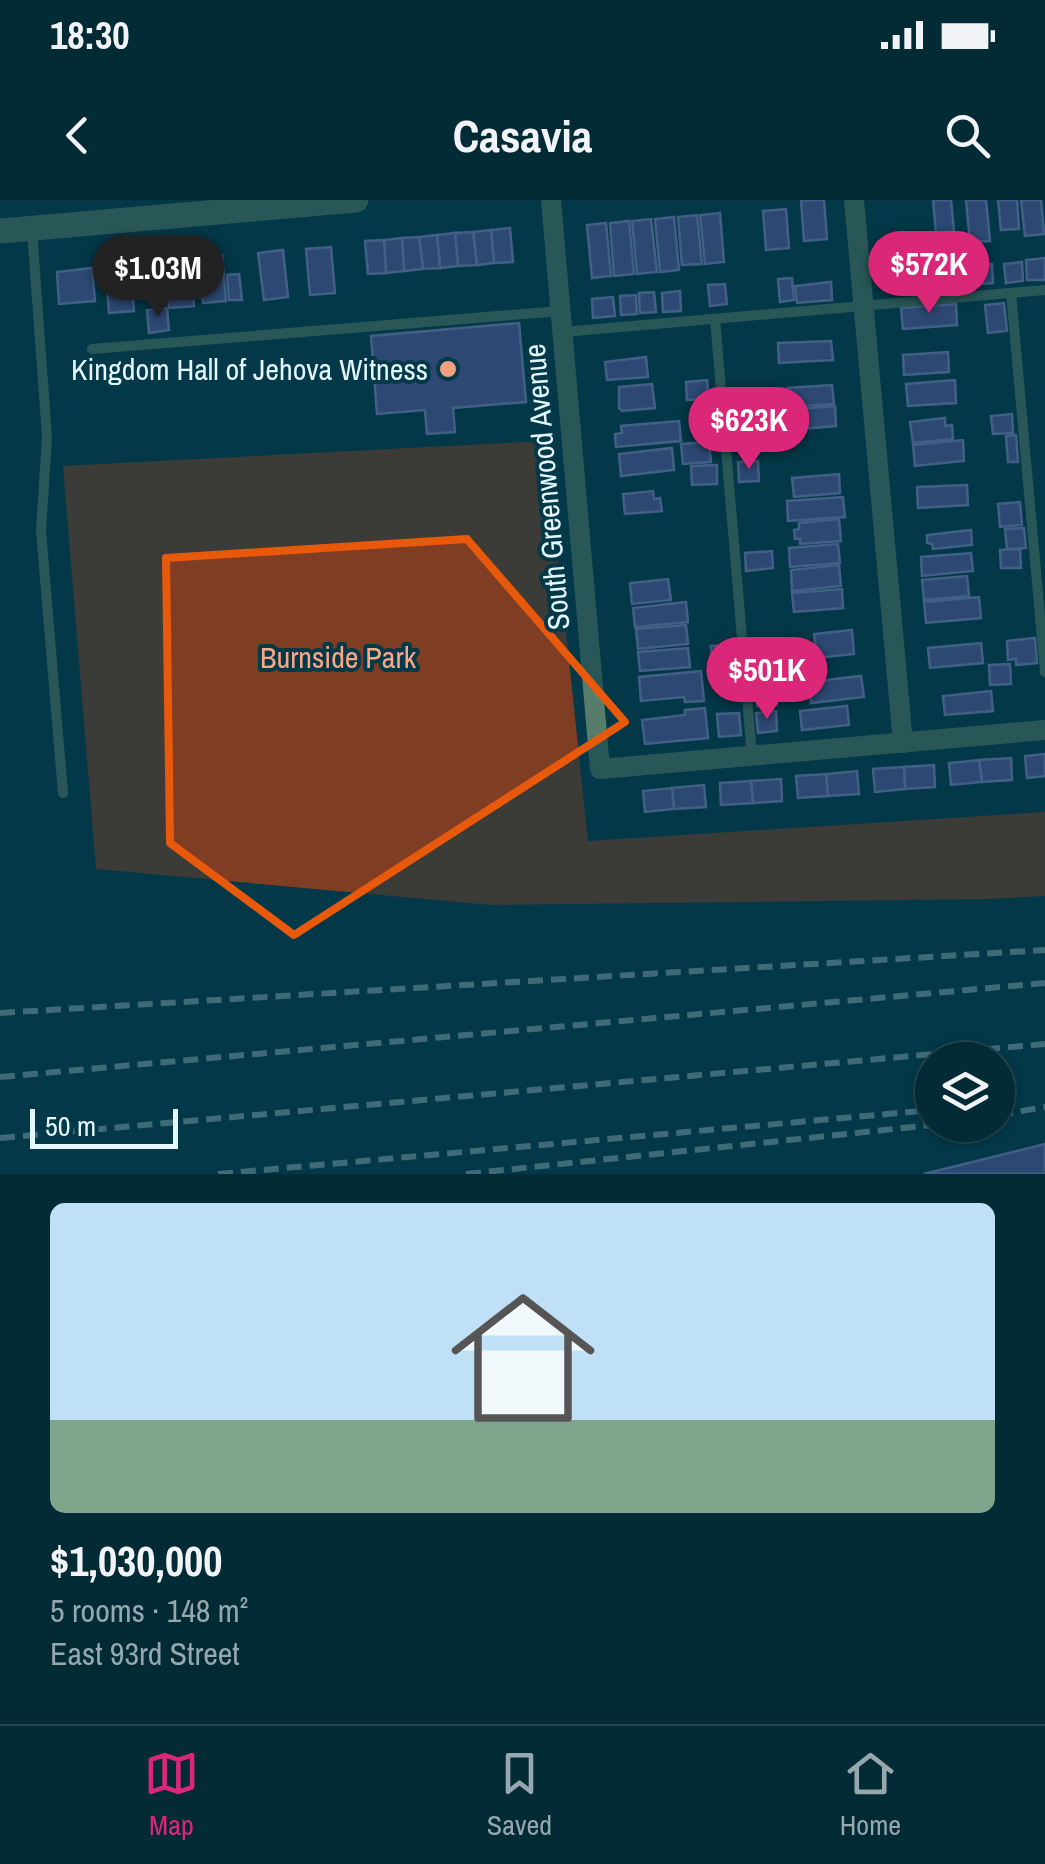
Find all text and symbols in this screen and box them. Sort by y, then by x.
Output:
text: 18:30 [50,10,130,61]
text: Casavia [453,105,592,166]
icon: back [50,108,105,163]
icon: search [940,108,995,163]
pin: $572K [859,231,999,316]
pin: $1.03M [77,235,239,320]
text: $572K [890,242,968,285]
text: $1.03M [114,246,202,289]
street label: South Greenwood Avenue [514,342,578,632]
place label: Kingdom Hall of Jehova Witness [71,349,428,389]
marker: Kingdom Hall of Jehova Witness [437,358,459,380]
pin: $623K [679,387,819,472]
text: $623K [710,398,788,441]
park label: Burnside Park [260,637,417,677]
pin: $501K [697,637,837,722]
text: $501K [728,648,806,691]
map controls [915,1042,1015,1142]
button: layers [915,1042,1015,1142]
scale bar [30,1104,178,1148]
text: 50 m [45,1107,96,1145]
icon: home [433,1268,613,1448]
text: $1,030,000 [50,1533,222,1589]
text: 5 rooms · 148 m² [50,1589,248,1632]
text: East 93rd Street [50,1632,240,1675]
tab: Map [144,1746,199,1844]
tab: Saved [487,1746,552,1844]
tab: Home [840,1746,901,1844]

